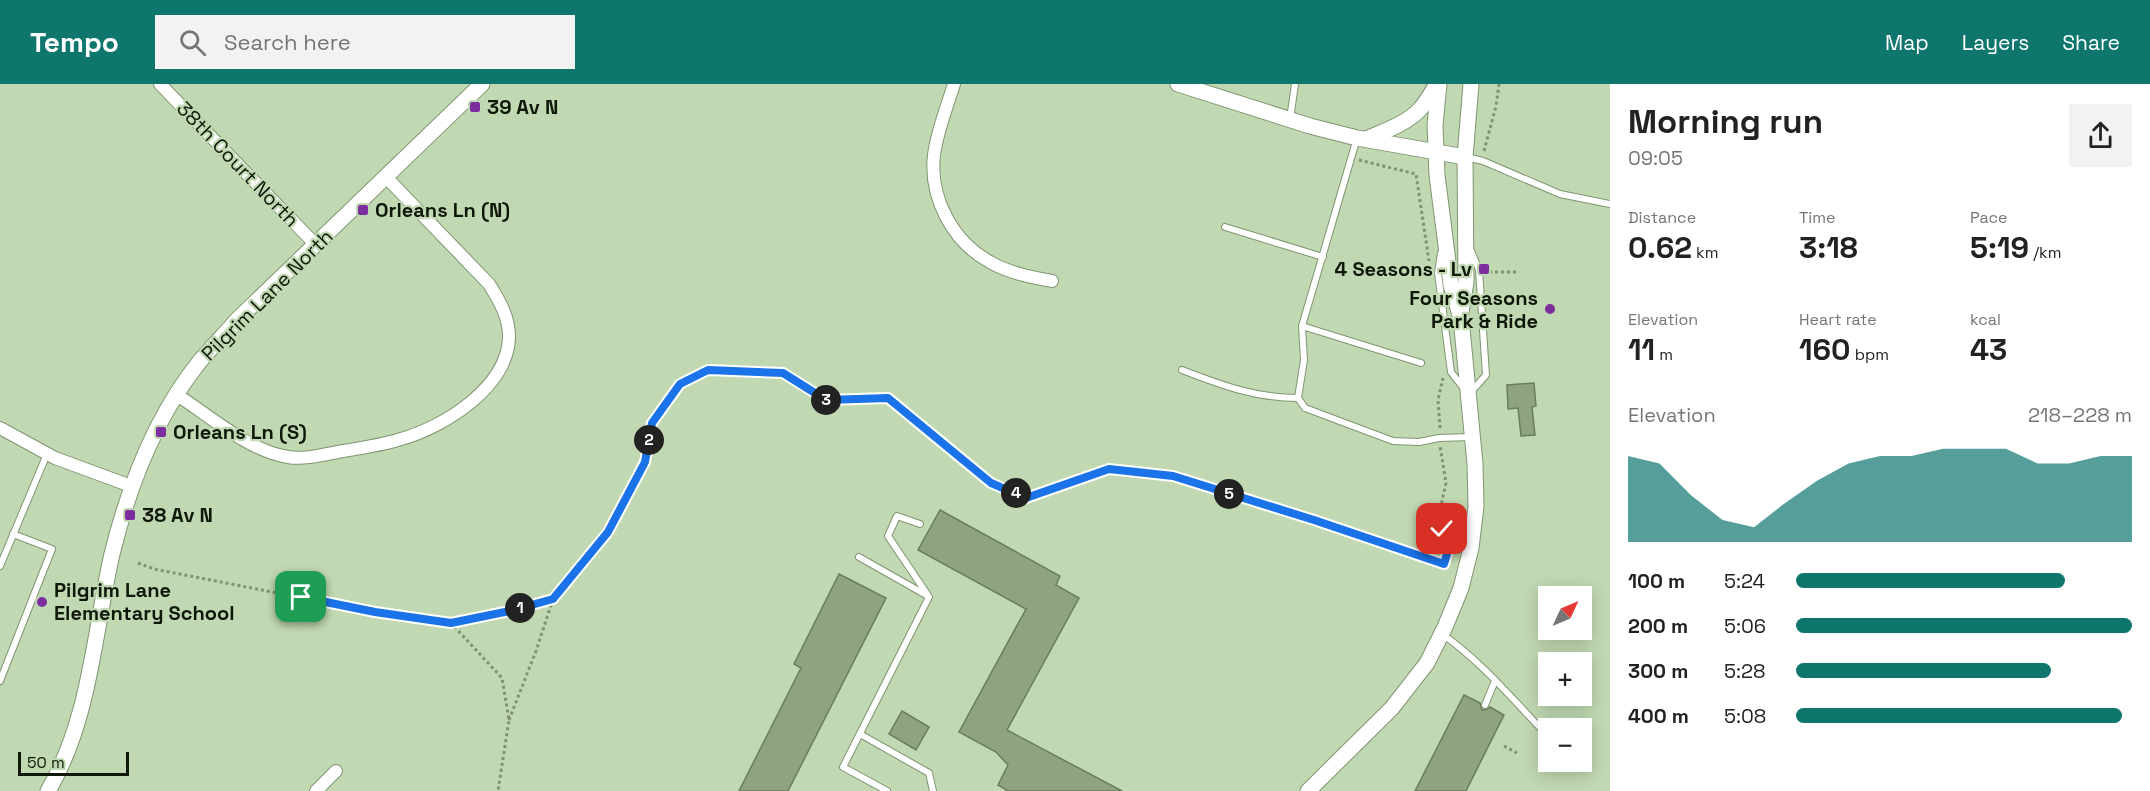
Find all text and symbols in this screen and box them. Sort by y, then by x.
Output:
search box [155,15,575,69]
text: Tempo [30,24,119,60]
icon: search [176,26,209,59]
text: Search here [224,28,351,56]
text: Map [1885,29,1929,56]
text: Layers [1962,29,2029,56]
text: Share [2062,29,2120,56]
place label: 39 Av N [487,94,558,120]
street label: 38th Court North [171,96,305,232]
marker: 39 Av N [468,100,482,114]
text: Morning run [1628,101,1823,143]
button: share [2069,104,2132,167]
text: 09:05 [1628,145,1683,171]
place label: Orleans Ln (N) [375,197,510,223]
marker: Orleans Ln (N) [356,203,370,217]
text: Distance [1628,207,1696,228]
text: Time [1799,207,1835,228]
text: Pace [1970,207,2007,228]
street label: Pilgrim Lane North [196,224,338,366]
text: 0.62 [1628,228,1692,267]
text: 3:18 [1799,228,1858,267]
text: 5:19 [1970,228,2029,267]
text: km [1692,242,1718,263]
text: /km [2029,242,2061,263]
place label: 4 Seasons - Lv [1335,256,1472,282]
marker: 4 Seasons - Lv [1477,262,1491,276]
place label: Four Seasons Park & Ride [1409,285,1538,334]
marker: Four Seasons Park & Ride [1543,302,1557,316]
text: Elevation [1628,309,1698,330]
text: Heart rate [1799,309,1877,330]
text: kcal [1970,309,2001,330]
text: 11 [1628,330,1655,369]
text: 160 [1799,330,1851,369]
text: 43 [1970,330,2007,369]
text: m [1655,344,1673,365]
text: bpm [1851,344,1889,365]
pin: 3 [811,385,841,415]
text: 3 [821,389,831,410]
text: Elevation [1628,402,1716,428]
text: 218–228 m [2028,402,2132,428]
place label: Orleans Ln (S) [173,419,307,445]
marker: Orleans Ln (S) [154,425,168,439]
pin: 2 [634,425,664,455]
text: 2 [644,429,654,450]
pin: 4 [1001,478,1031,508]
pin: 5 [1214,479,1244,509]
text: 4 [1011,482,1021,503]
text: 5 [1224,483,1234,504]
place label: 38 Av N [142,502,213,528]
pin [1416,503,1467,554]
marker: 38 Av N [123,508,137,522]
icon: check [1425,512,1458,545]
text: 100 m [1628,568,1685,594]
text: 5:24 [1724,568,1765,594]
pin [275,571,326,622]
place label: Pilgrim Lane Elementary School [54,577,235,626]
icon: arrive [284,580,317,613]
north arrow [1538,586,1592,640]
map controls [1538,586,1592,772]
pin: 1 [505,593,535,623]
marker: Pilgrim Lane Elementary School [35,595,49,609]
text: 1 [516,597,524,618]
text: 200 m [1628,613,1688,639]
text: 5:06 [1724,613,1766,639]
button: + [1538,652,1592,706]
text: 300 m [1628,658,1688,684]
text: 5:28 [1724,658,1766,684]
text: 400 m [1628,703,1689,729]
text: 5:08 [1724,703,1766,729]
button: − [1538,718,1592,772]
scale bar [18,749,129,776]
text: 50 m [27,752,65,773]

